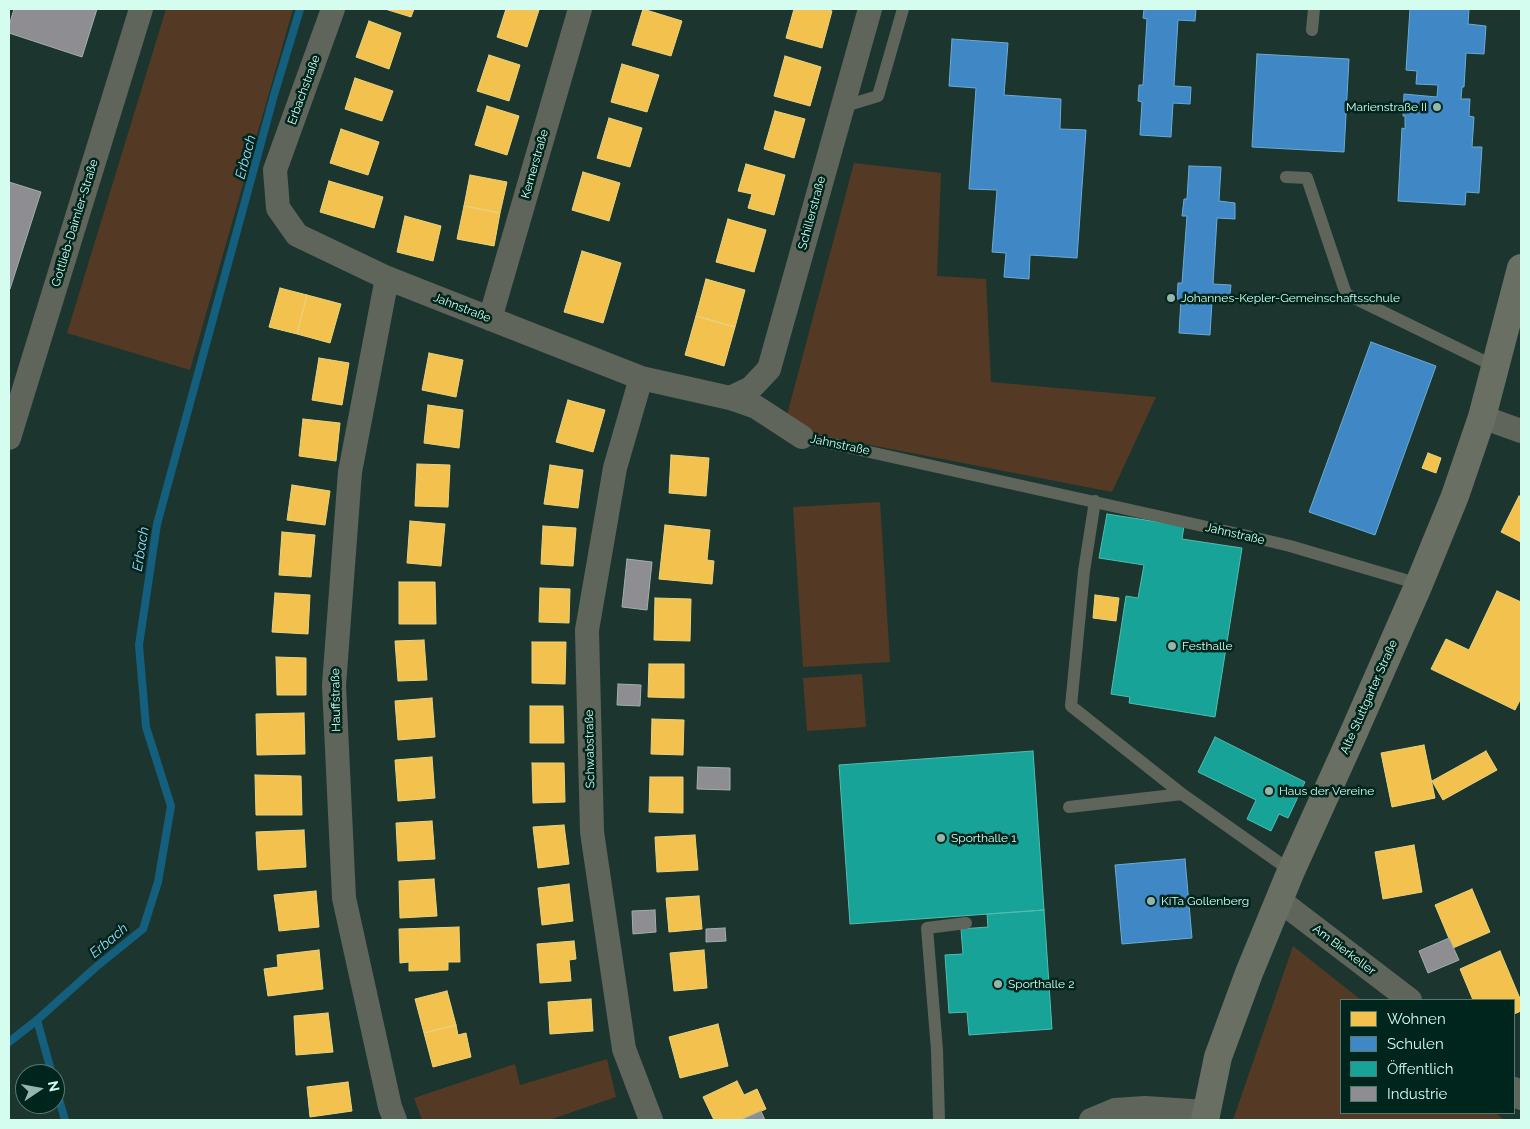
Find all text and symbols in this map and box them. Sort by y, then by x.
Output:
street label: Erbachstraße [285,53,323,127]
place label: Marienstraße II [1346,100,1427,114]
marker: Marienstraße II [1431,101,1443,113]
street label: Kernerstraße [518,128,552,200]
water label: Erbach [232,133,260,181]
street label: Gottlieb-Daimler-Straße [49,158,101,288]
street label: Schillerstraße [795,175,829,251]
street label: Jahnstraße [431,290,493,326]
place label: Johannes-Kepler-Gemeinschaftsschule [1181,291,1400,305]
marker: Johannes-Kepler-Gemeinschaftsschule [1165,292,1177,304]
street label: Jahnstraße [809,432,871,458]
street label: Jahnstraße [1204,520,1266,548]
water label: Erbach [129,526,153,572]
street label: Alte Stuttgarter Straße [1337,638,1401,756]
place label: Festhalle [1182,639,1233,653]
marker: Festhalle [1166,640,1178,652]
street label: Hauffstraße [328,668,344,732]
street label: Schwabstraße [582,710,598,788]
place label: Haus der Vereine [1279,784,1374,798]
marker: Haus der Vereine [1263,785,1275,797]
place label: Sporthalle 1 [951,831,1016,845]
marker: Sporthalle 1 [935,832,947,844]
place label: KiTa Gollenberg [1161,894,1249,908]
marker: KiTa Gollenberg [1145,895,1157,907]
water label: Erbach [86,920,132,962]
street label: Am Bierkeller [1310,922,1378,978]
place label: Sporthalle 2 [1008,977,1074,991]
marker: Sporthalle 2 [992,978,1004,990]
legend [1340,999,1515,1114]
text: Wohnen [1387,1010,1446,1028]
text: Schulen [1387,1035,1444,1053]
text: Öffentlich [1387,1060,1454,1078]
north arrow [15,1064,65,1114]
text: N [45,1079,63,1093]
text: Industrie [1387,1085,1447,1103]

